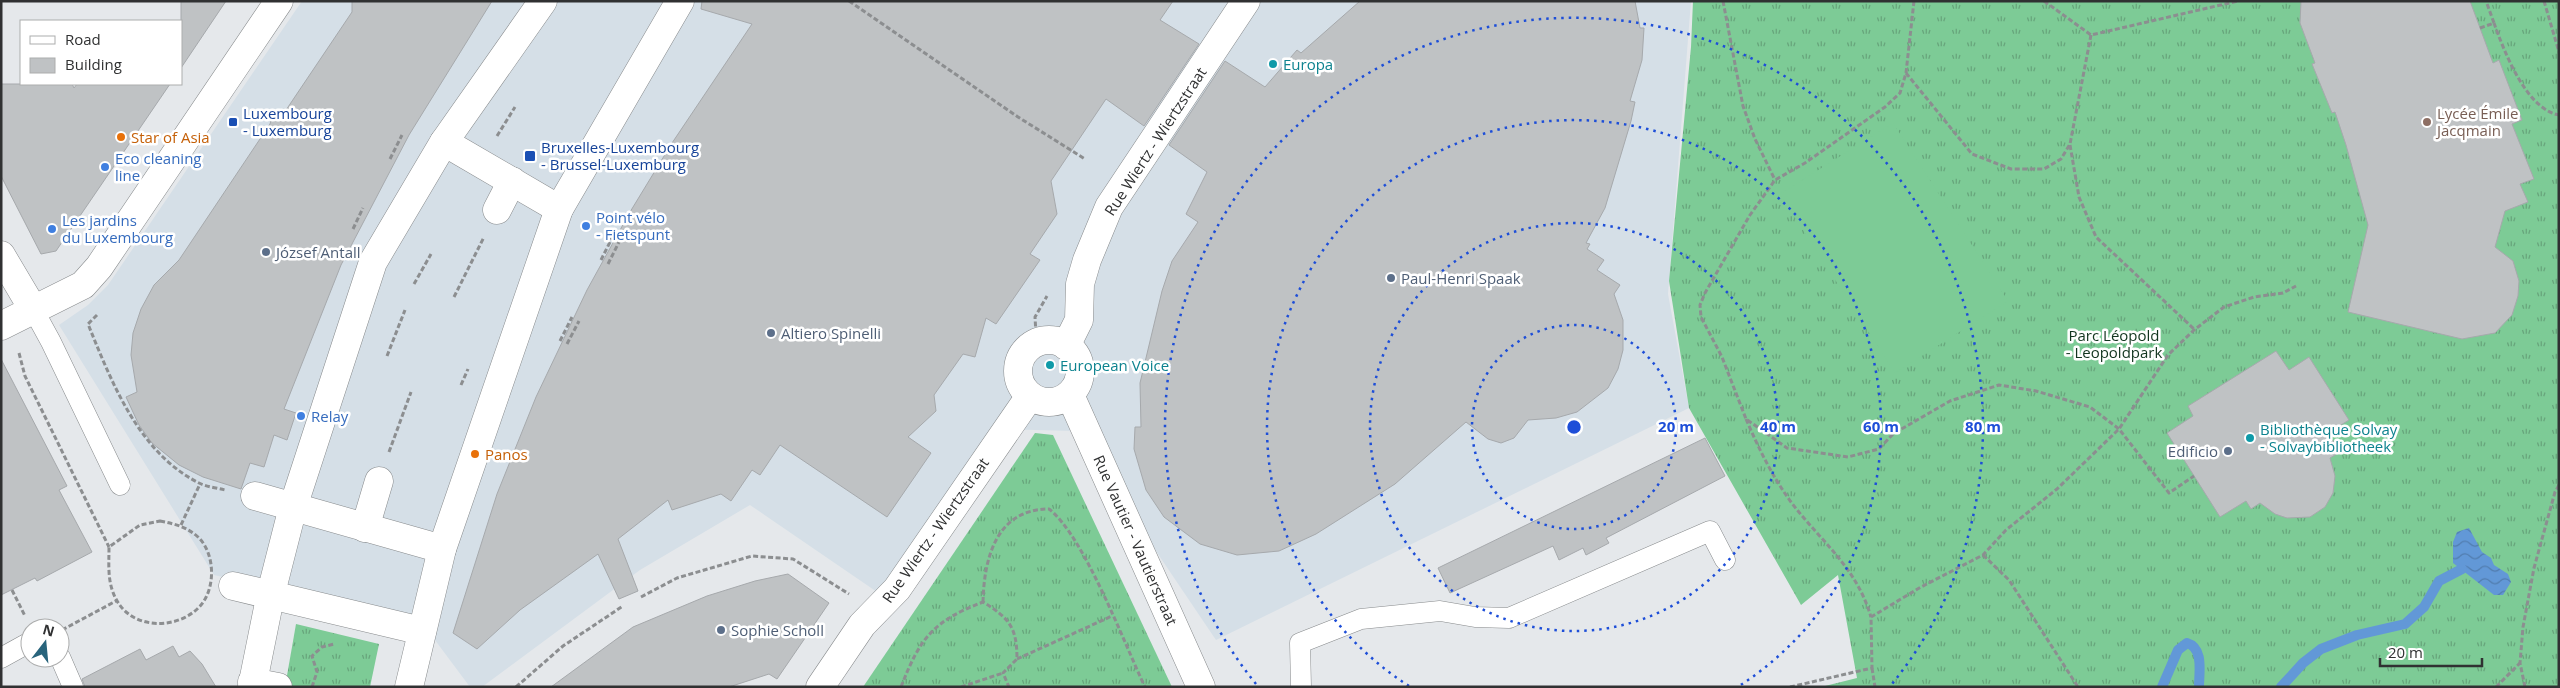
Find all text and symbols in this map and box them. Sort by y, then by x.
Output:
legend [20,20,182,85]
text: Road [65,29,101,49]
text: Building [65,54,122,74]
place label: Europa [1283,54,1333,74]
marker: Europa [1267,58,1279,70]
street label: Rue Wiertz - Wiertzstraat [1099,63,1211,219]
place label: Luxembourg - Luxemburg [243,103,332,140]
place label: Lycée Émile Jacqmain [2435,103,2519,140]
marker: Luxembourg - Luxemburg [227,116,239,128]
marker: Lycée Émile Jacqmain [2421,116,2433,128]
place label: Star of Asia [131,127,210,147]
marker: Star of Asia [115,131,127,143]
place label: Bruxelles-Luxembourg - Brussel-Luxemburg [541,137,699,174]
place label: Eco cleaning line [115,148,202,185]
marker: Bruxelles-Luxembourg - Brussel-Luxemburg [523,149,537,163]
marker: Eco cleaning line [99,161,111,173]
place label: Point vélo - Fietspunt [596,207,670,244]
place label: Les jardins du Luxembourg [62,210,173,247]
marker: Point vélo - Fietspunt [580,220,592,232]
marker: Les jardins du Luxembourg [46,223,58,235]
place label: József Antall [274,242,361,262]
marker: József Antall [260,246,272,258]
place label: Paul-Henri Spaak [1401,268,1521,288]
marker: Paul-Henri Spaak [1385,272,1397,284]
place label: Altiero Spinelli [781,323,881,343]
park label: Parc Léopold - Leopoldpark [2066,325,2162,362]
marker: Altiero Spinelli [765,327,777,339]
place label: European Voice [1060,355,1169,375]
marker: European Voice [1044,359,1056,371]
place label: Relay [311,406,349,426]
marker: Relay [295,410,307,422]
text: 20 m [1658,416,1694,436]
text: 40 m [1760,416,1796,436]
text: 60 m [1863,416,1899,436]
text: 80 m [1965,416,2001,436]
centre of rings [1565,418,1583,436]
place label: Bibliothèque Solvay - Solvaybibliotheek [2260,419,2398,456]
marker: Bibliothèque Solvay - Solvaybibliotheek [2244,432,2256,444]
place label: Edificio [2168,441,2218,461]
place label: Panos [485,444,528,464]
marker: Edificio [2222,445,2234,457]
marker: Panos [469,448,481,460]
street label: Rue Vautier - Vautierstraat [1089,452,1183,628]
street label: Rue Wiertz - Wiertzstraat [877,453,993,607]
north arrow [20,618,70,668]
text: N [41,619,57,641]
place label: Sophie Scholl [731,620,824,640]
marker: Sophie Scholl [715,624,727,636]
scale bar [2380,636,2482,668]
text: 20 m [2388,642,2423,662]

